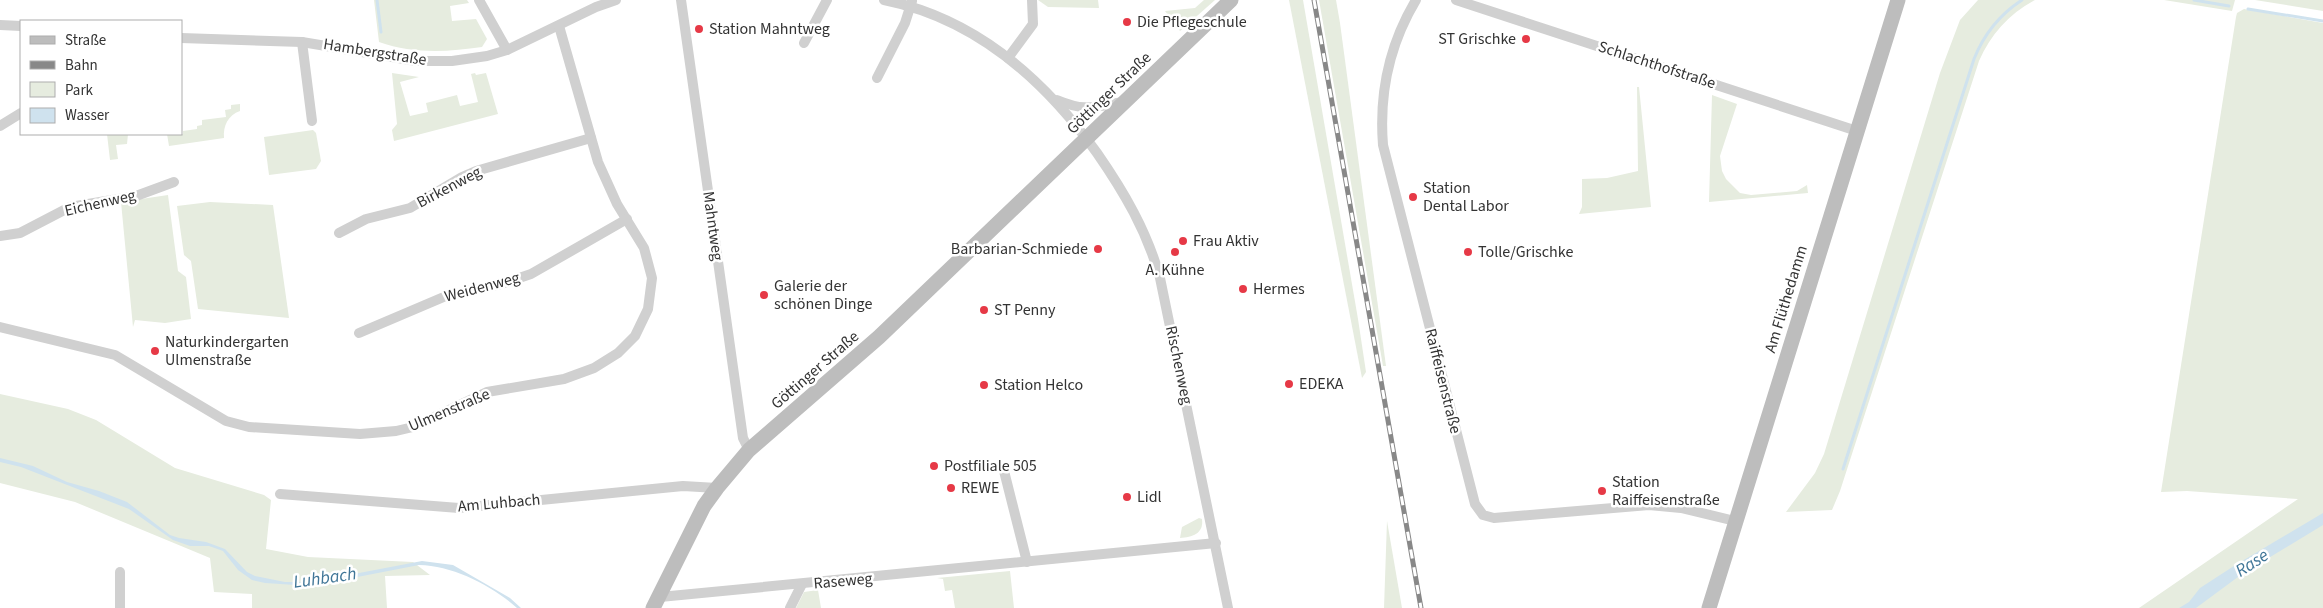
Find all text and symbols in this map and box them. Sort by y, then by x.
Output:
place label: Die Pflegeschule [1137,11,1247,33]
marker: Die Pflegeschule [1121,16,1133,28]
place label: Station Mahntweg [709,18,830,40]
legend [20,20,182,135]
marker: Station Mahntweg [693,23,705,35]
place label: ST Grischke [1438,28,1516,50]
text: Straße [65,30,106,51]
street label: Hambergstraße [322,33,428,71]
marker: ST Grischke [1520,33,1532,45]
street label: Schlachthofstraße [1595,36,1719,94]
street label: Göttinger Straße [1062,47,1156,139]
text: Bahn [65,55,98,76]
text: Park [65,80,94,101]
text: Wasser [65,105,110,126]
street label: Birkenweg [413,161,485,213]
place label: Station Dental Labor [1423,177,1509,217]
street label: Eichenweg [62,184,138,222]
street label: Mahntweg [697,190,729,262]
marker: Station Dental Labor [1407,191,1419,203]
place label: Frau Aktiv [1193,230,1259,252]
marker: Frau Aktiv [1177,235,1189,247]
place label: Barbarian-Schmiede [951,238,1088,260]
place label: Tolle/Grischke [1478,241,1573,263]
marker: Barbarian-Schmiede [1092,243,1104,255]
street label: Am Flüthedamm [1759,243,1813,355]
marker: A. Kühne [1169,246,1181,258]
marker: Tolle/Grischke [1462,246,1474,258]
place label: A. Kühne [1145,259,1205,281]
street label: Weidenweg [442,266,522,308]
place label: Galerie der schönen Dinge [774,275,872,315]
place label: Hermes [1253,278,1305,300]
marker: Hermes [1237,283,1249,295]
marker: Galerie der schönen Dinge [758,289,770,301]
place label: ST Penny [994,299,1056,321]
marker: ST Penny [978,304,990,316]
street label: Rischenweg [1160,324,1198,406]
street label: Göttinger Straße [766,326,864,414]
street label: Raiffeisenstraße [1419,326,1467,436]
place label: Naturkindergarten Ulmenstraße [165,331,289,371]
marker: Naturkindergarten Ulmenstraße [149,345,161,357]
place label: EDEKA [1299,373,1344,395]
place label: Station Helco [994,374,1083,396]
marker: EDEKA [1283,378,1295,390]
marker: Station Helco [978,379,990,391]
street label: Ulmenstraße [405,383,493,437]
place label: Postfiliale 505 [944,455,1037,477]
marker: Postfiliale 505 [928,460,940,472]
place label: Station Raiffeisenstraße [1612,471,1720,511]
place label: REWE [961,477,1000,499]
marker: REWE [945,482,957,494]
marker: Station Raiffeisenstraße [1596,485,1608,497]
place label: Lidl [1137,486,1162,508]
street label: Am Luhbach [457,488,541,518]
marker: Lidl [1121,491,1133,503]
water label: Rase [2230,543,2274,583]
water label: Luhbach [292,561,358,595]
street label: Raseweg [813,567,873,595]

